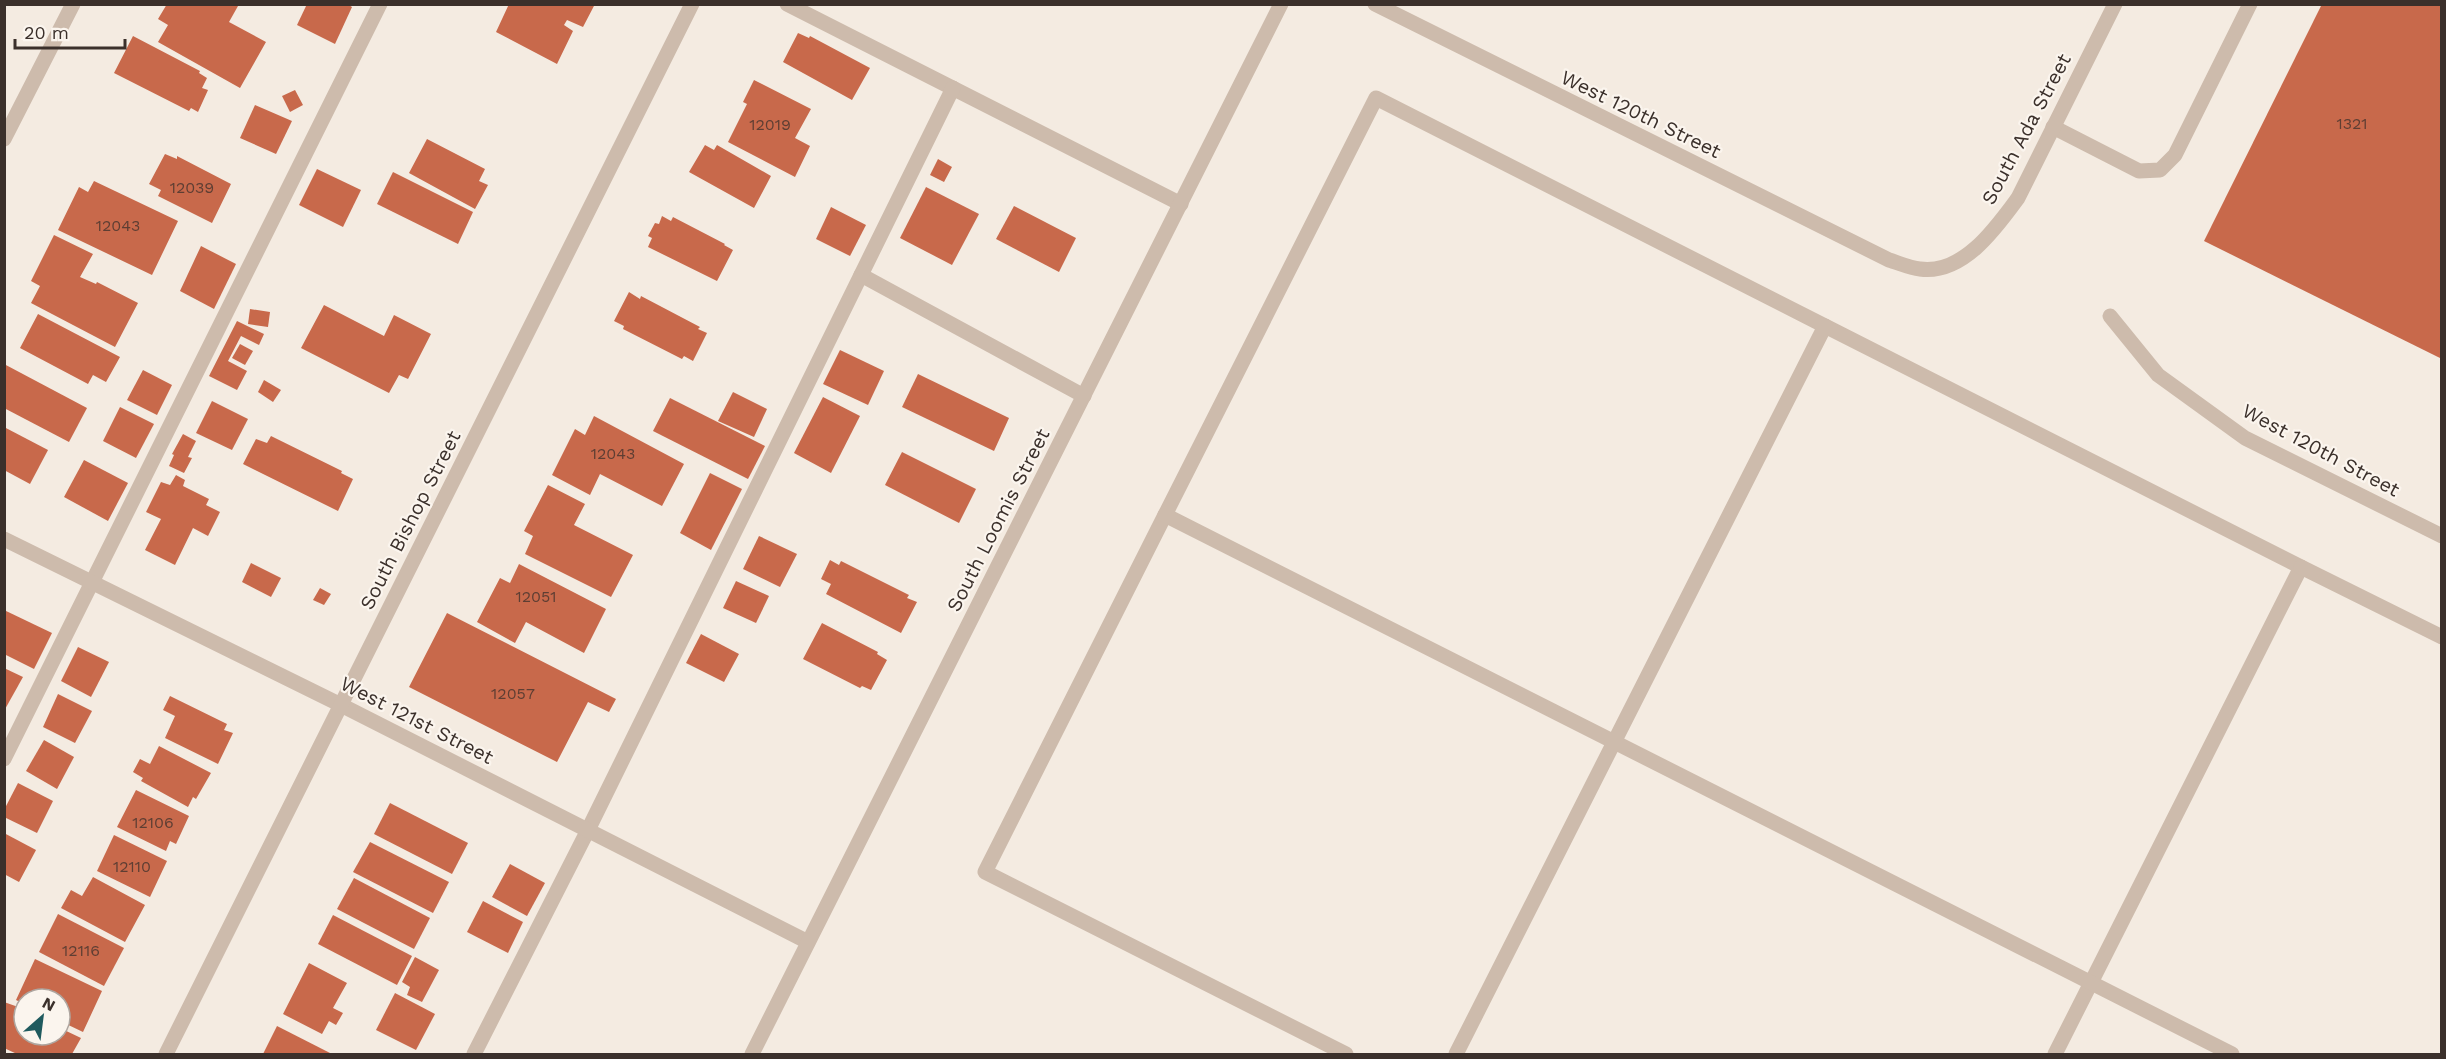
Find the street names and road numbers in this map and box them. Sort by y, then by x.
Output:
street label: South Ada Street [1976,49,2076,209]
street label: West 120th Street [1557,65,1726,163]
street label: West 120th Street [2238,398,2404,502]
street label: South Loomis Street [941,424,1055,616]
street label: South Bishop Street [354,426,466,613]
street label: West 121st Street [336,671,498,769]

